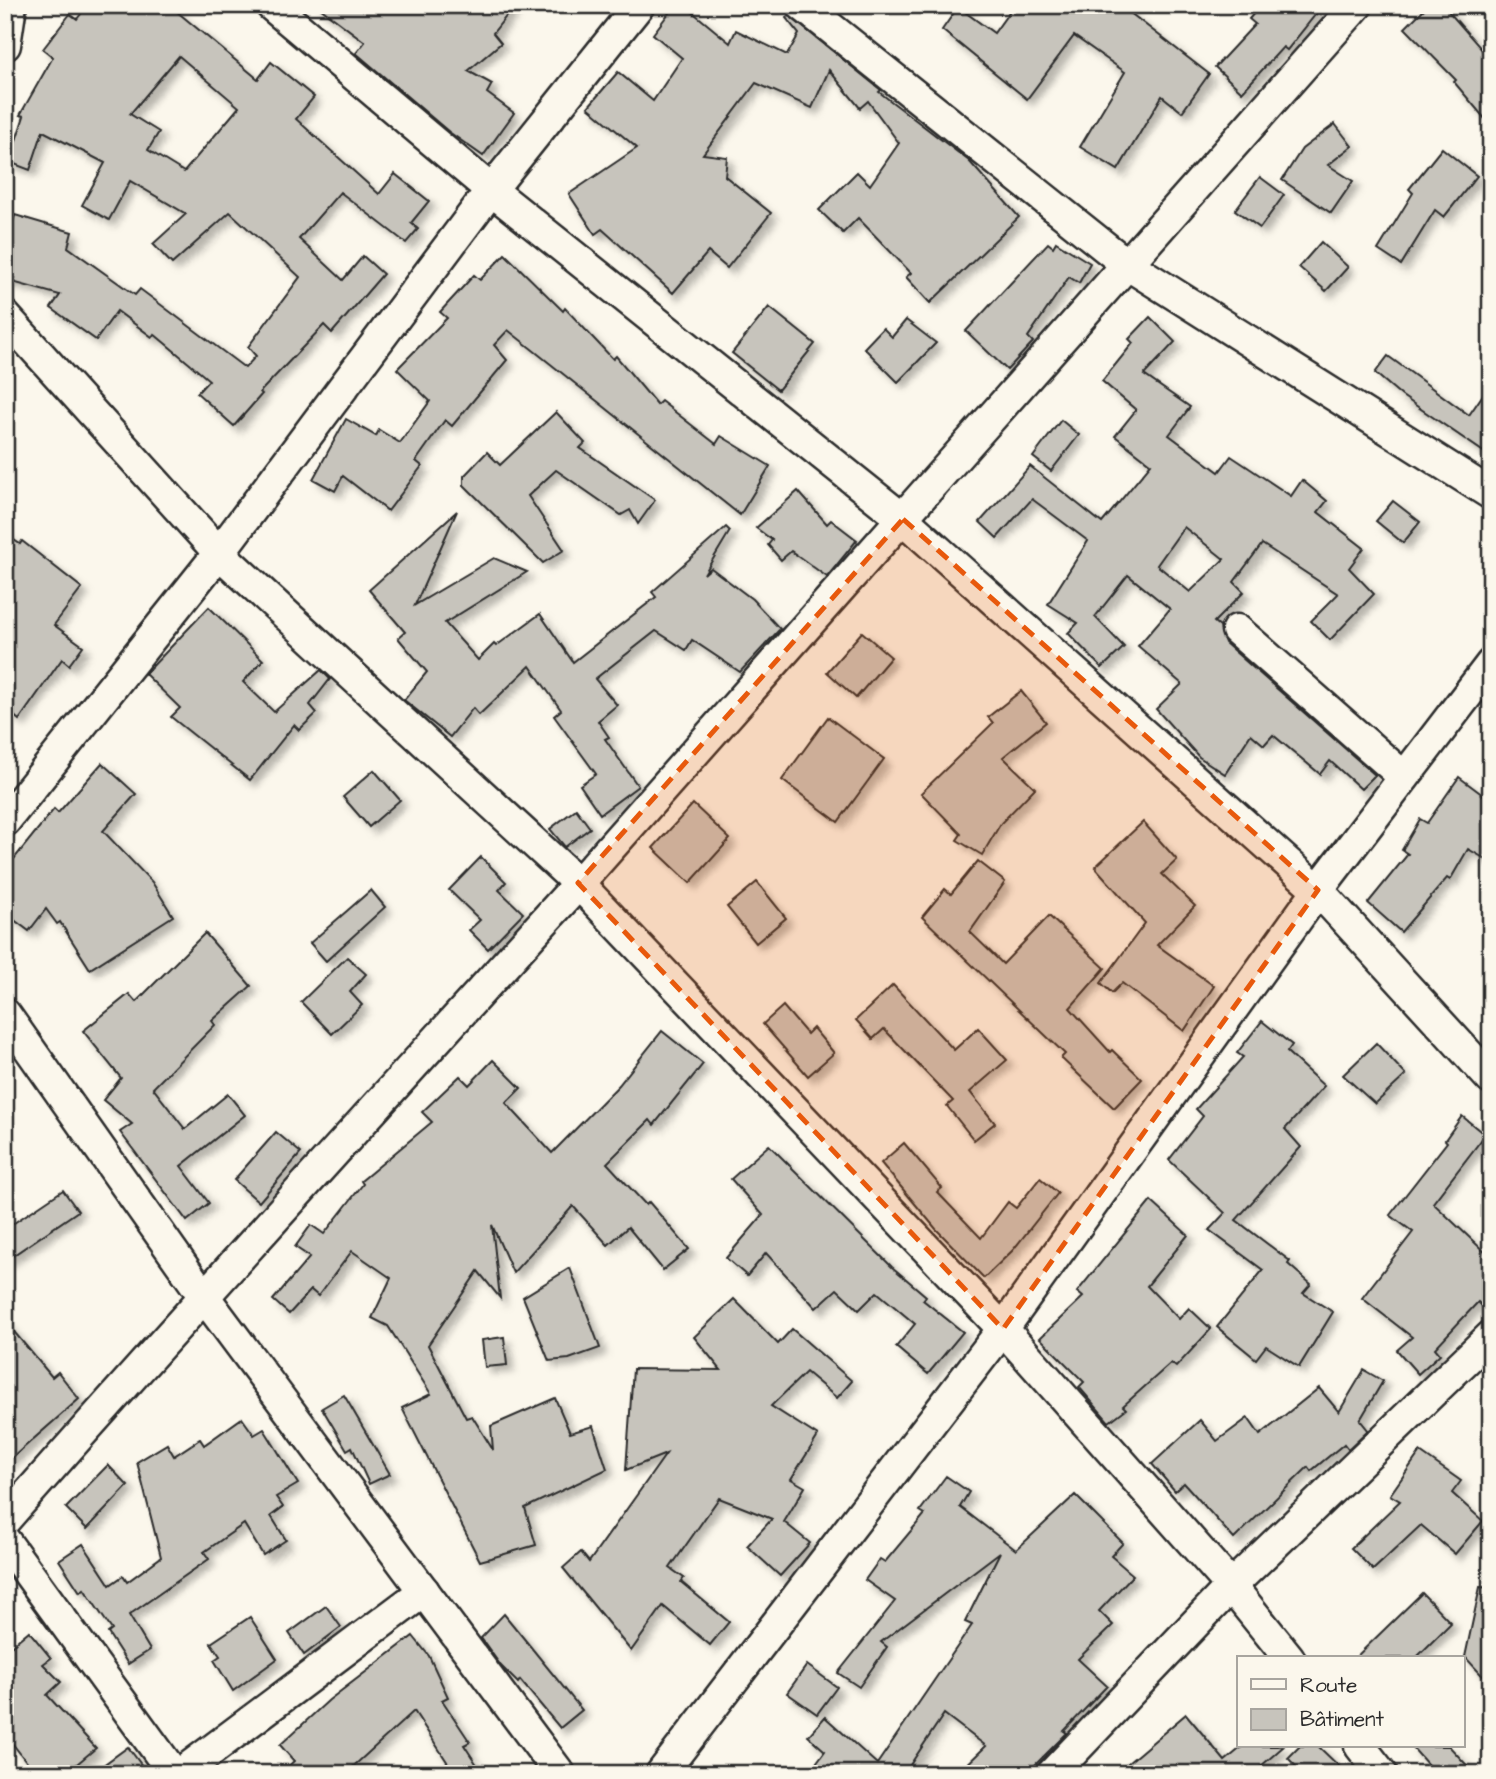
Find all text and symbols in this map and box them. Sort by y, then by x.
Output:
legend [1237,1656,1464,1748]
text: Route [1300,1671,1357,1700]
text: Bâtiment [1300,1705,1384,1734]

